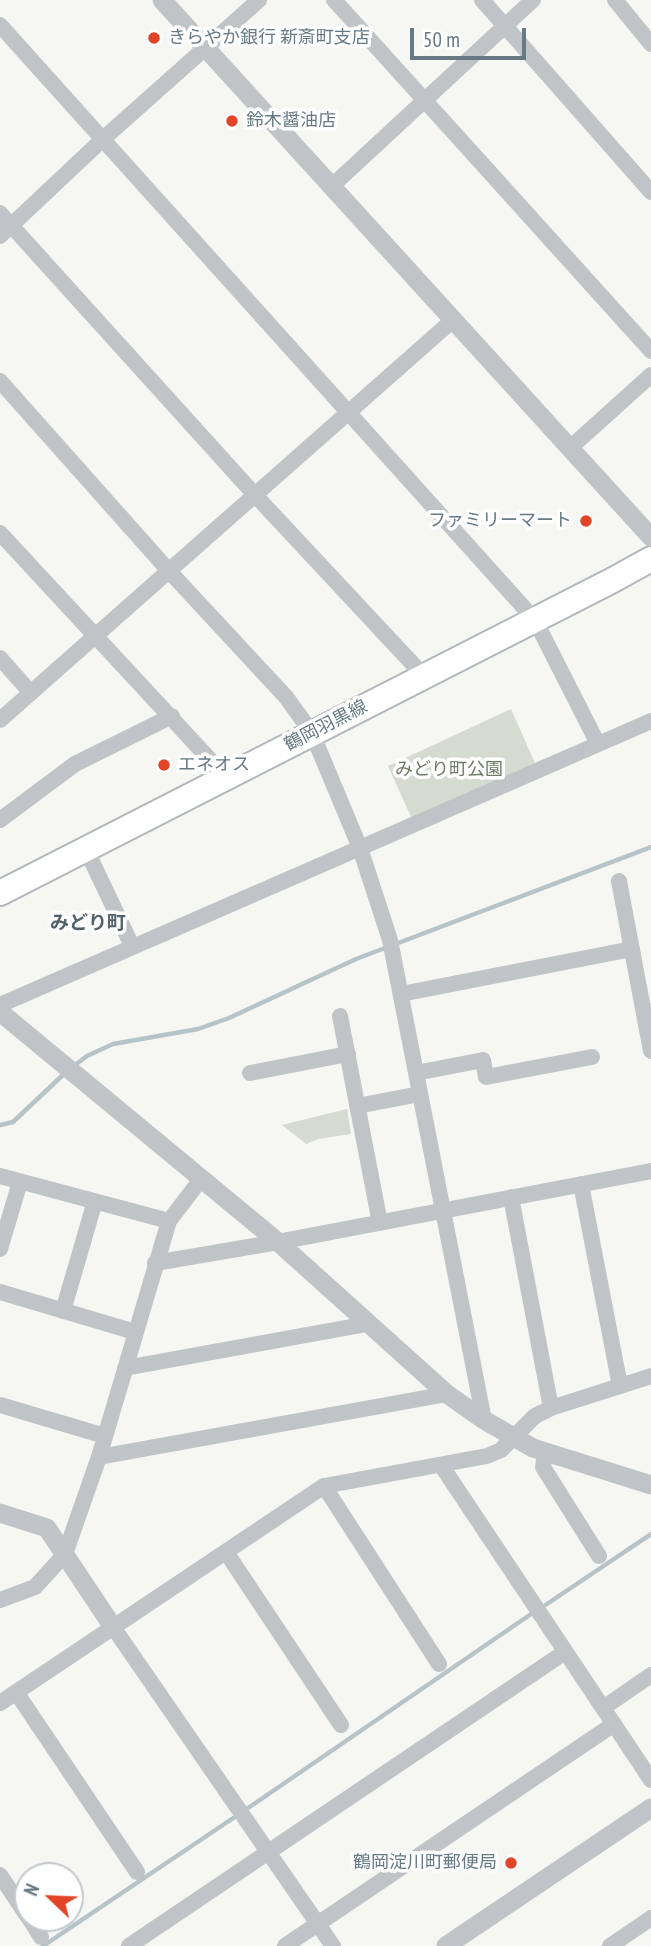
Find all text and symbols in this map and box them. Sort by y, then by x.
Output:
scale bar [413,14,528,58]
text: 50 m [423,26,460,53]
place label: きらやか銀行 新斎町支店 [168,27,370,49]
marker: きらやか銀行 新斎町支店 [146,30,162,46]
place label: 鈴木醤油店 [246,110,336,132]
marker: 鈴木醤油店 [224,113,240,129]
place label: ファミリーマート [428,510,572,532]
marker: ファミリーマート [578,513,594,529]
street label: 鶴岡羽黒線 [281,696,371,756]
place label: エネオス [178,754,250,776]
marker: エネオス [156,757,172,773]
park label: みどり町公園 [395,759,503,781]
district label: みどり町 [50,913,126,935]
place label: 鶴岡淀川町郵便局 [353,1852,497,1874]
marker: 鶴岡淀川町郵便局 [503,1855,519,1871]
north arrow [14,1862,84,1932]
text: N [18,1880,45,1899]

